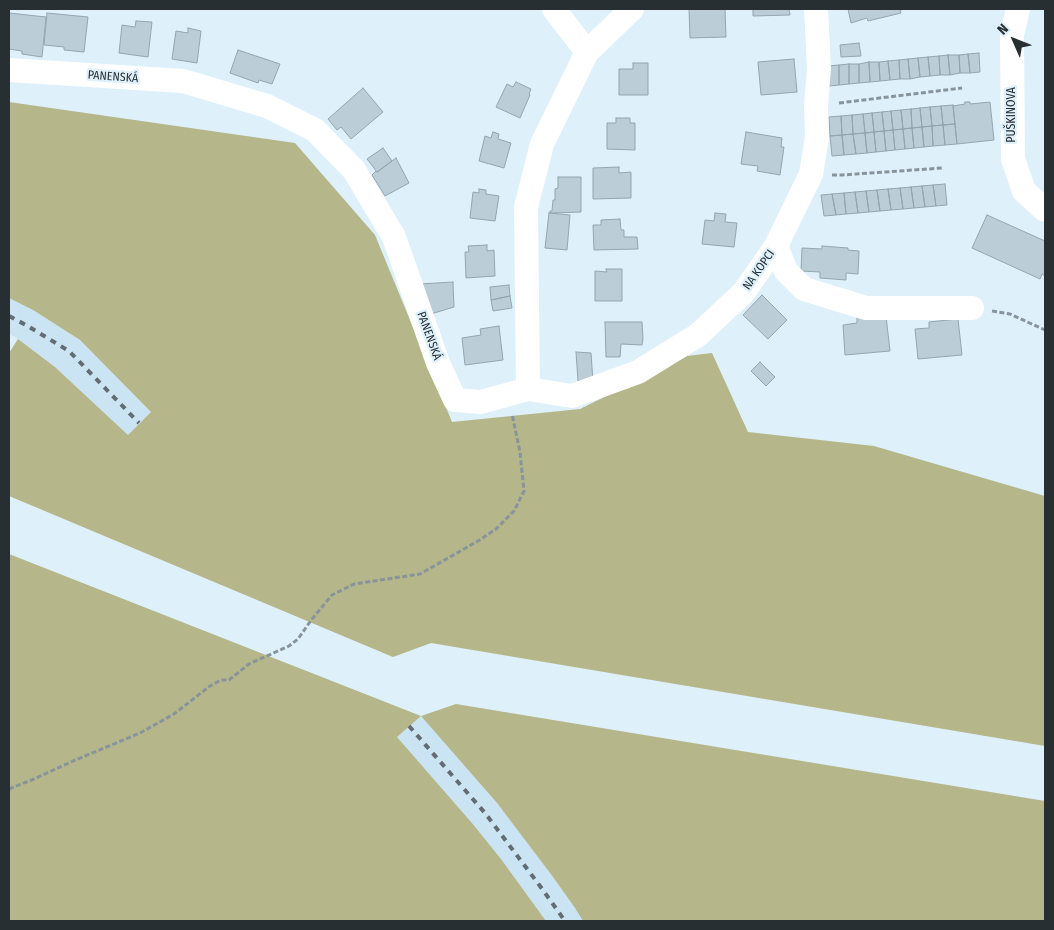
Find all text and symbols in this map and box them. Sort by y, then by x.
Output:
north arrow [989,15,1039,65]
text: N [994,20,1012,38]
street label: PANENSKÁ [87,68,139,86]
street label: PUŠKINOVA [1005,87,1019,143]
street label: NA KOPCI [740,247,778,293]
street label: PANENSKÁ [414,310,444,362]

